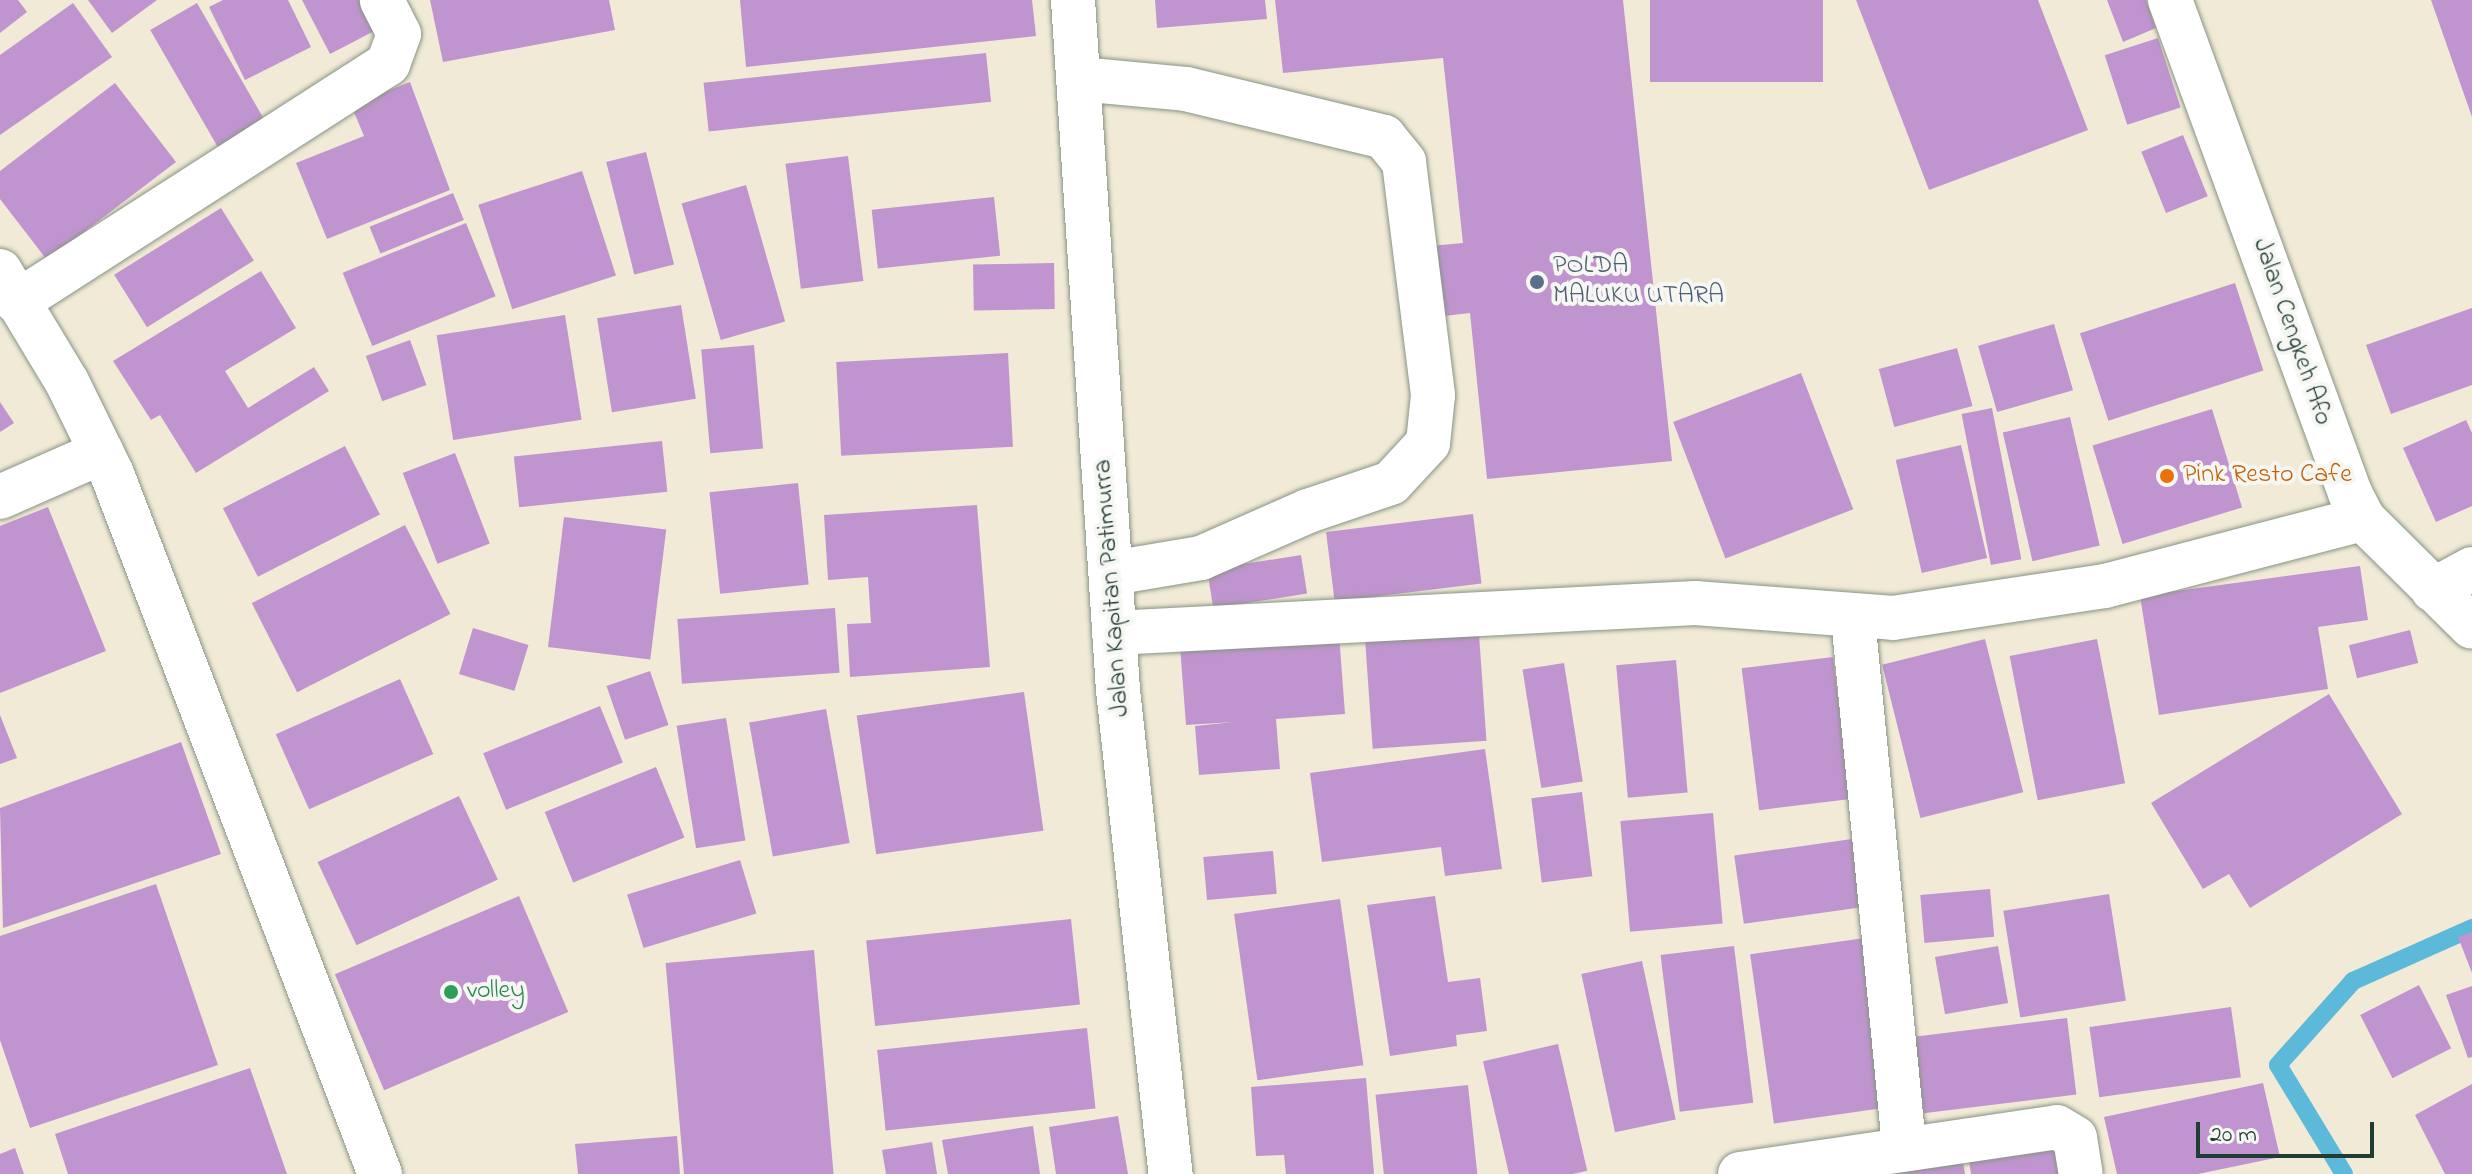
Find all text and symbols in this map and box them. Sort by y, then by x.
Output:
street label: Jalan Cengkeh Afo [2244,234,2338,430]
place label: POLDA MALUKU UTARA [1553,251,1724,312]
marker: POLDA MALUKU UTARA [1528,273,1546,291]
street label: Jalan Kapitan Patimurra [1088,458,1138,718]
place label: Pink Resto Cafe [2183,460,2352,492]
marker: Pink Resto Cafe [2158,467,2176,485]
place label: volley [467,976,525,1008]
marker: volley [442,983,460,1001]
scale bar [2200,1106,2378,1156]
text: 20 m [2210,1118,2257,1153]

